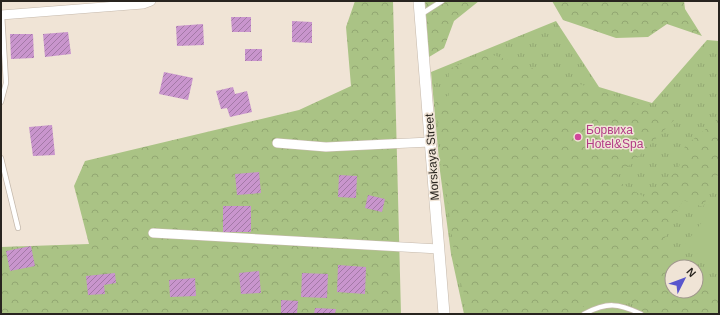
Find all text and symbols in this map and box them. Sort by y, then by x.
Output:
street label: Morskaya Street [422,112,442,201]
place label: Борвиха Hotel&Spa [586,123,644,151]
marker: Борвиха Hotel&Spa [573,132,583,142]
north arrow [664,259,704,299]
text: N [684,265,699,279]

